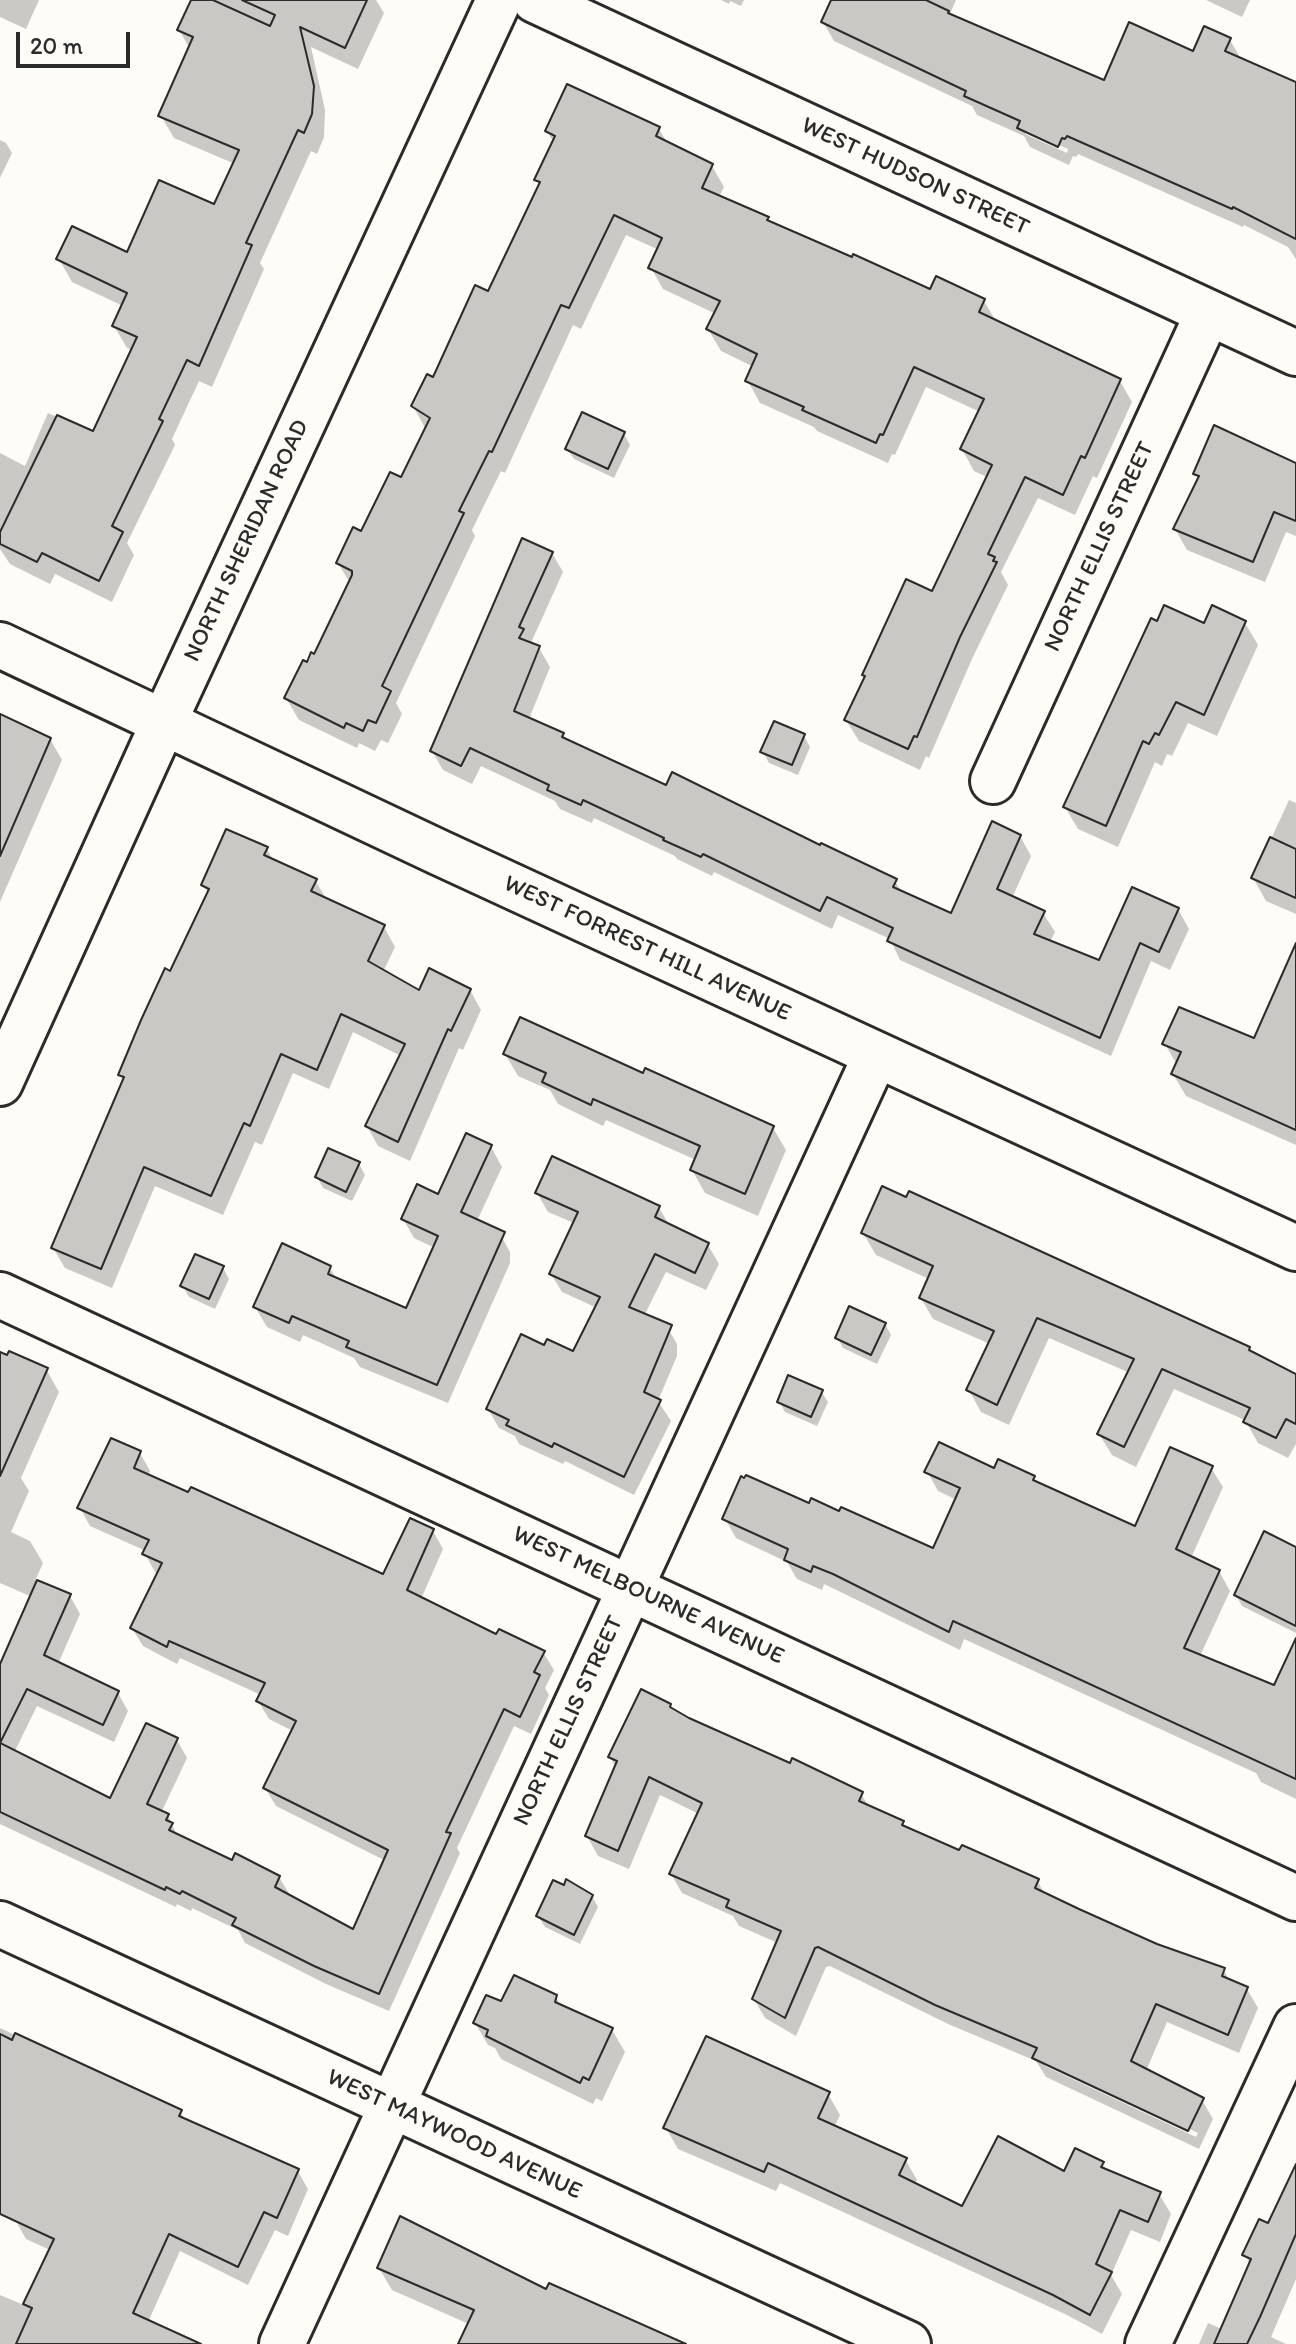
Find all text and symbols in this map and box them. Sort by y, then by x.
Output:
scale bar [20,16,134,66]
text: 20 m [30,31,83,60]
street label: WEST HUDSON STREET [796,112,1034,242]
street label: NORTH SHERIDAN ROAD [178,415,316,667]
street label: NORTH ELLIS STREET [1039,437,1161,657]
street label: WEST FORREST HILL AVENUE [499,870,795,1028]
street label: WEST MELBOURNE AVENUE [508,1520,788,1672]
street label: NORTH ELLIS STREET [508,1611,630,1831]
street label: WEST MAYWOOD AVENUE [322,2063,586,2207]

